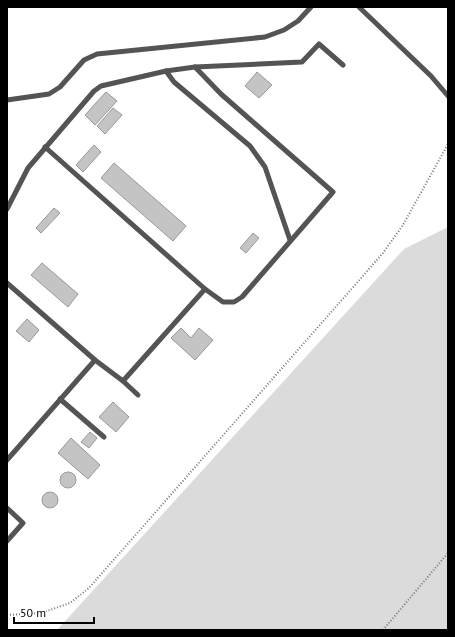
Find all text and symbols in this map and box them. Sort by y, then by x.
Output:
scale bar [14,599,94,625]
text: 50 m [20,605,46,620]

